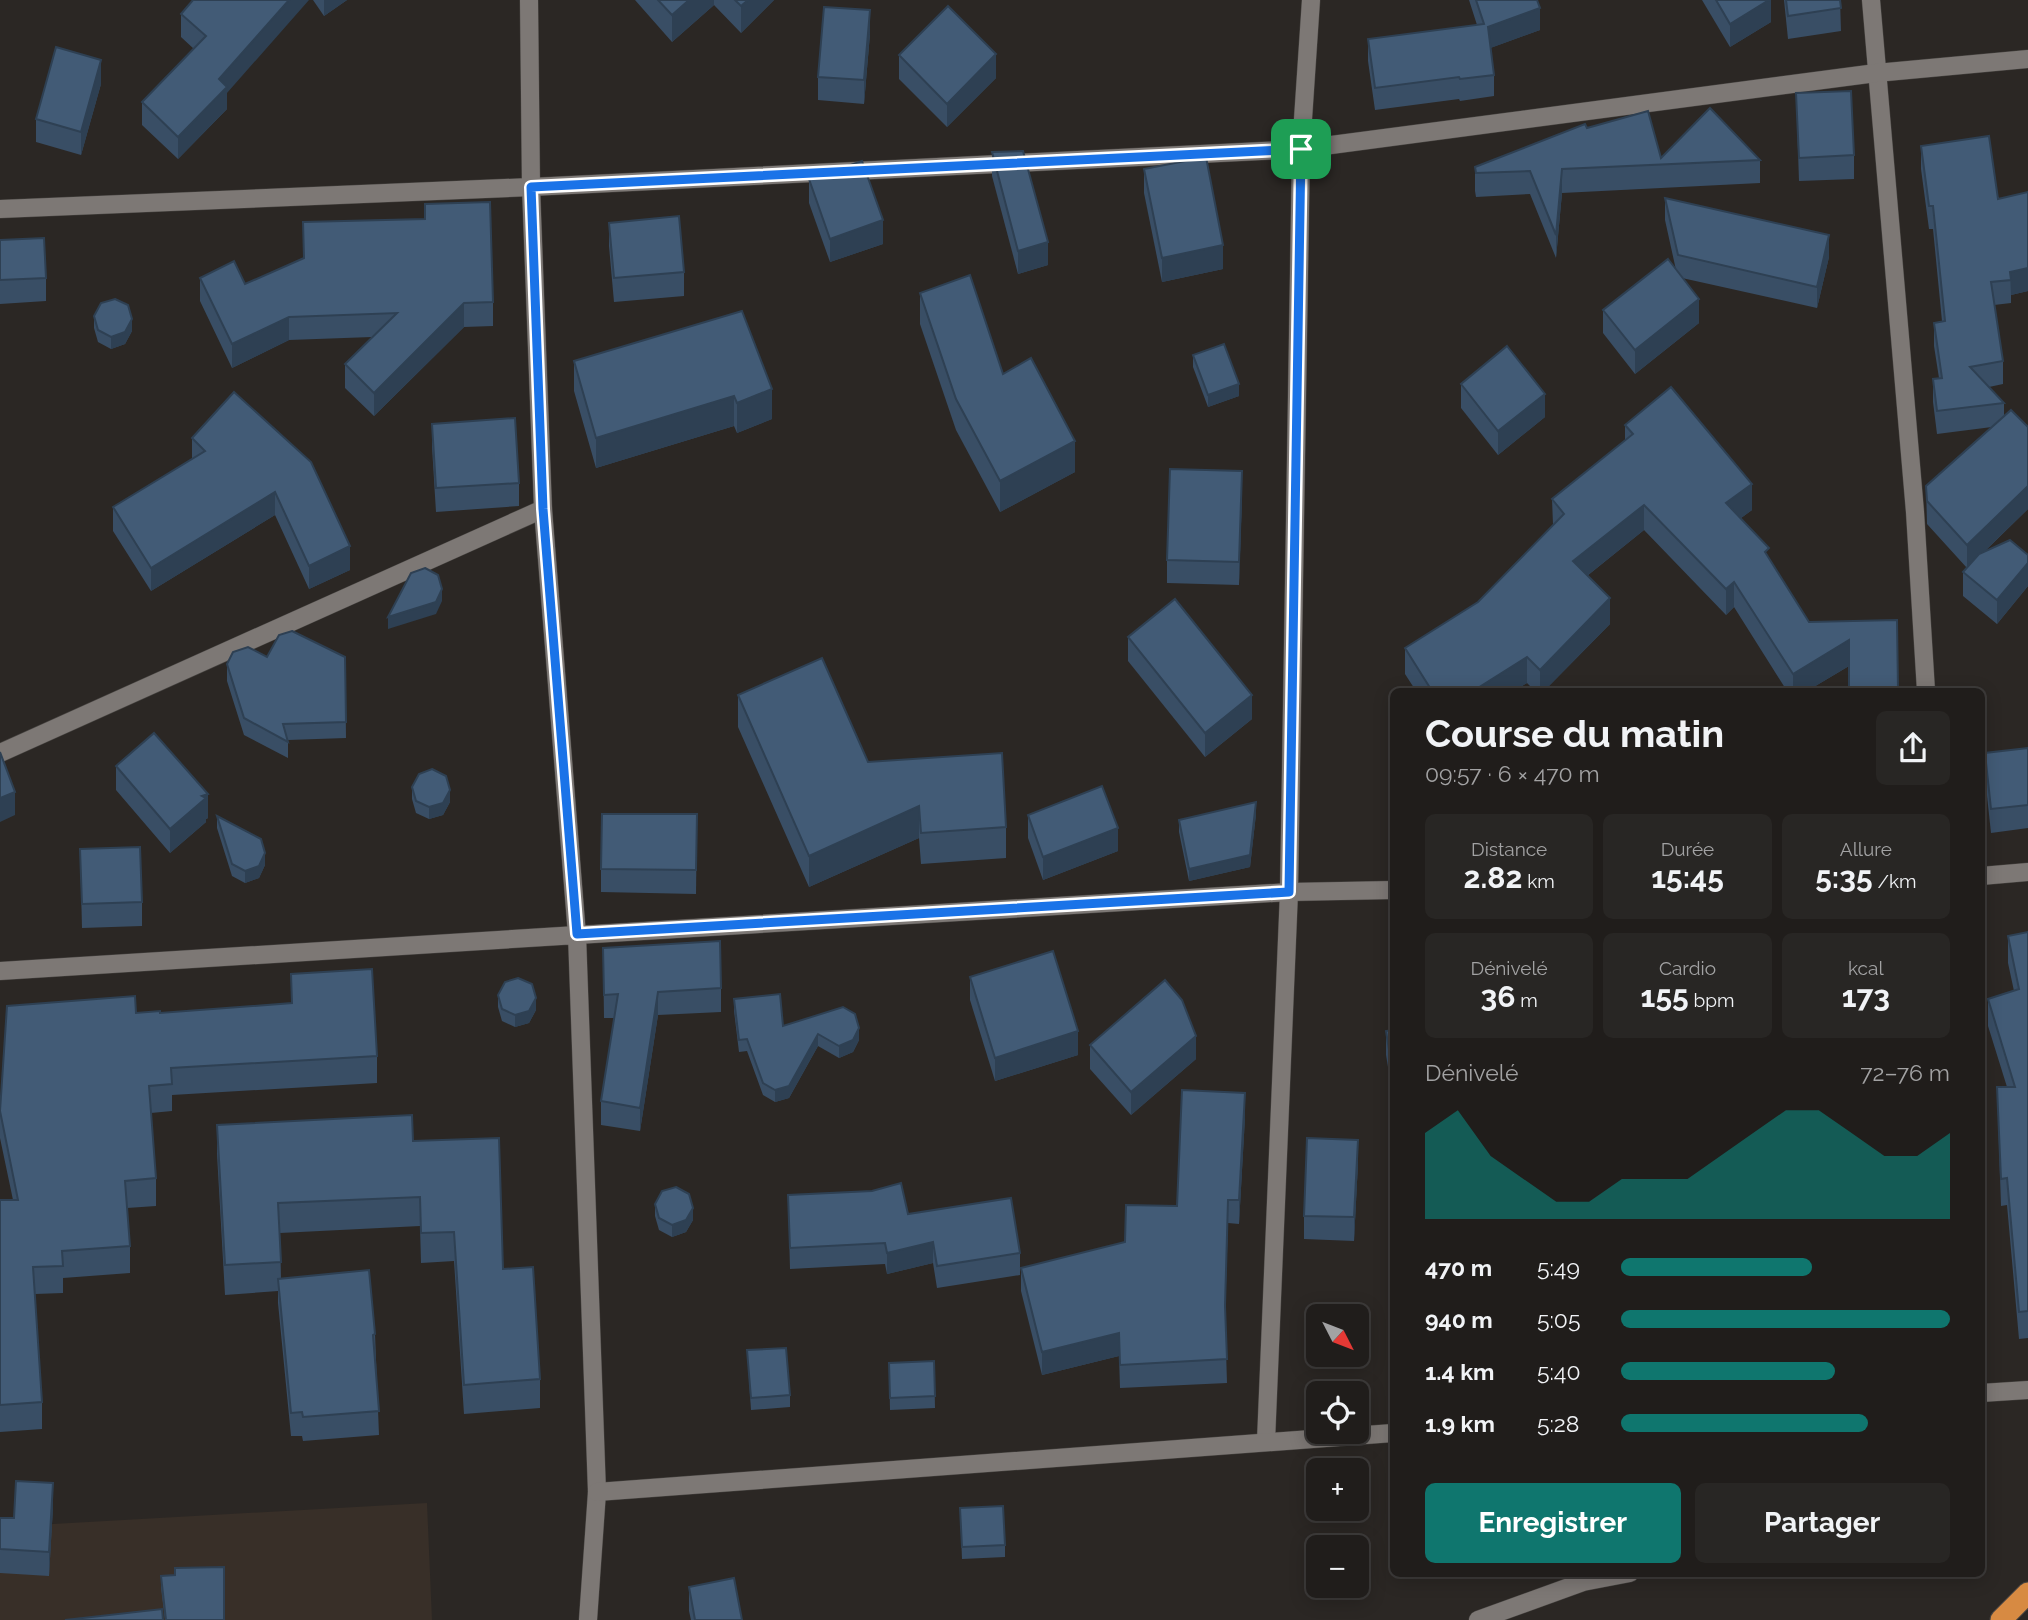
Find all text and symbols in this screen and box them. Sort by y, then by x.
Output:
pin [1271,119,1331,179]
icon: arrive [1282,130,1320,168]
text: Course du matin [1425,711,1724,756]
button: share [1876,711,1950,785]
text: 09:57 · 6 × 470 m [1425,760,1600,787]
text: Distance [1471,838,1547,860]
text: Durée [1661,838,1714,860]
text: Allure [1840,838,1892,860]
text: 2.82 [1464,860,1522,895]
text: 15:45 [1651,860,1724,895]
text: 5:35 [1815,860,1873,895]
text: km [1522,870,1555,892]
text: /km [1873,870,1916,892]
text: Dénivelé [1471,957,1548,979]
text: Cardio [1659,957,1716,979]
text: kcal [1848,957,1884,979]
text: 36 [1481,979,1515,1014]
text: 155 [1641,979,1689,1014]
text: 173 [1842,979,1890,1014]
text: m [1515,989,1538,1011]
text: bpm [1689,989,1734,1011]
text: Dénivelé [1425,1059,1518,1086]
text: 72–76 m [1860,1059,1950,1086]
text: 470 m [1425,1254,1492,1281]
text: 5:49 [1537,1254,1580,1281]
north arrow [1306,1304,1368,1367]
map controls [1306,1304,1369,1598]
text: 940 m [1425,1306,1493,1333]
text: 5:05 [1537,1306,1580,1333]
text: 1.4 km [1425,1358,1494,1385]
text: 5:40 [1537,1358,1581,1385]
button: locate [1306,1381,1369,1444]
text: 1.9 km [1425,1410,1495,1437]
text: 5:28 [1537,1410,1579,1437]
button: + [1306,1458,1369,1521]
button: Enregistrer [1425,1483,1681,1563]
button: Partager [1695,1483,1950,1563]
button: − [1306,1535,1369,1598]

